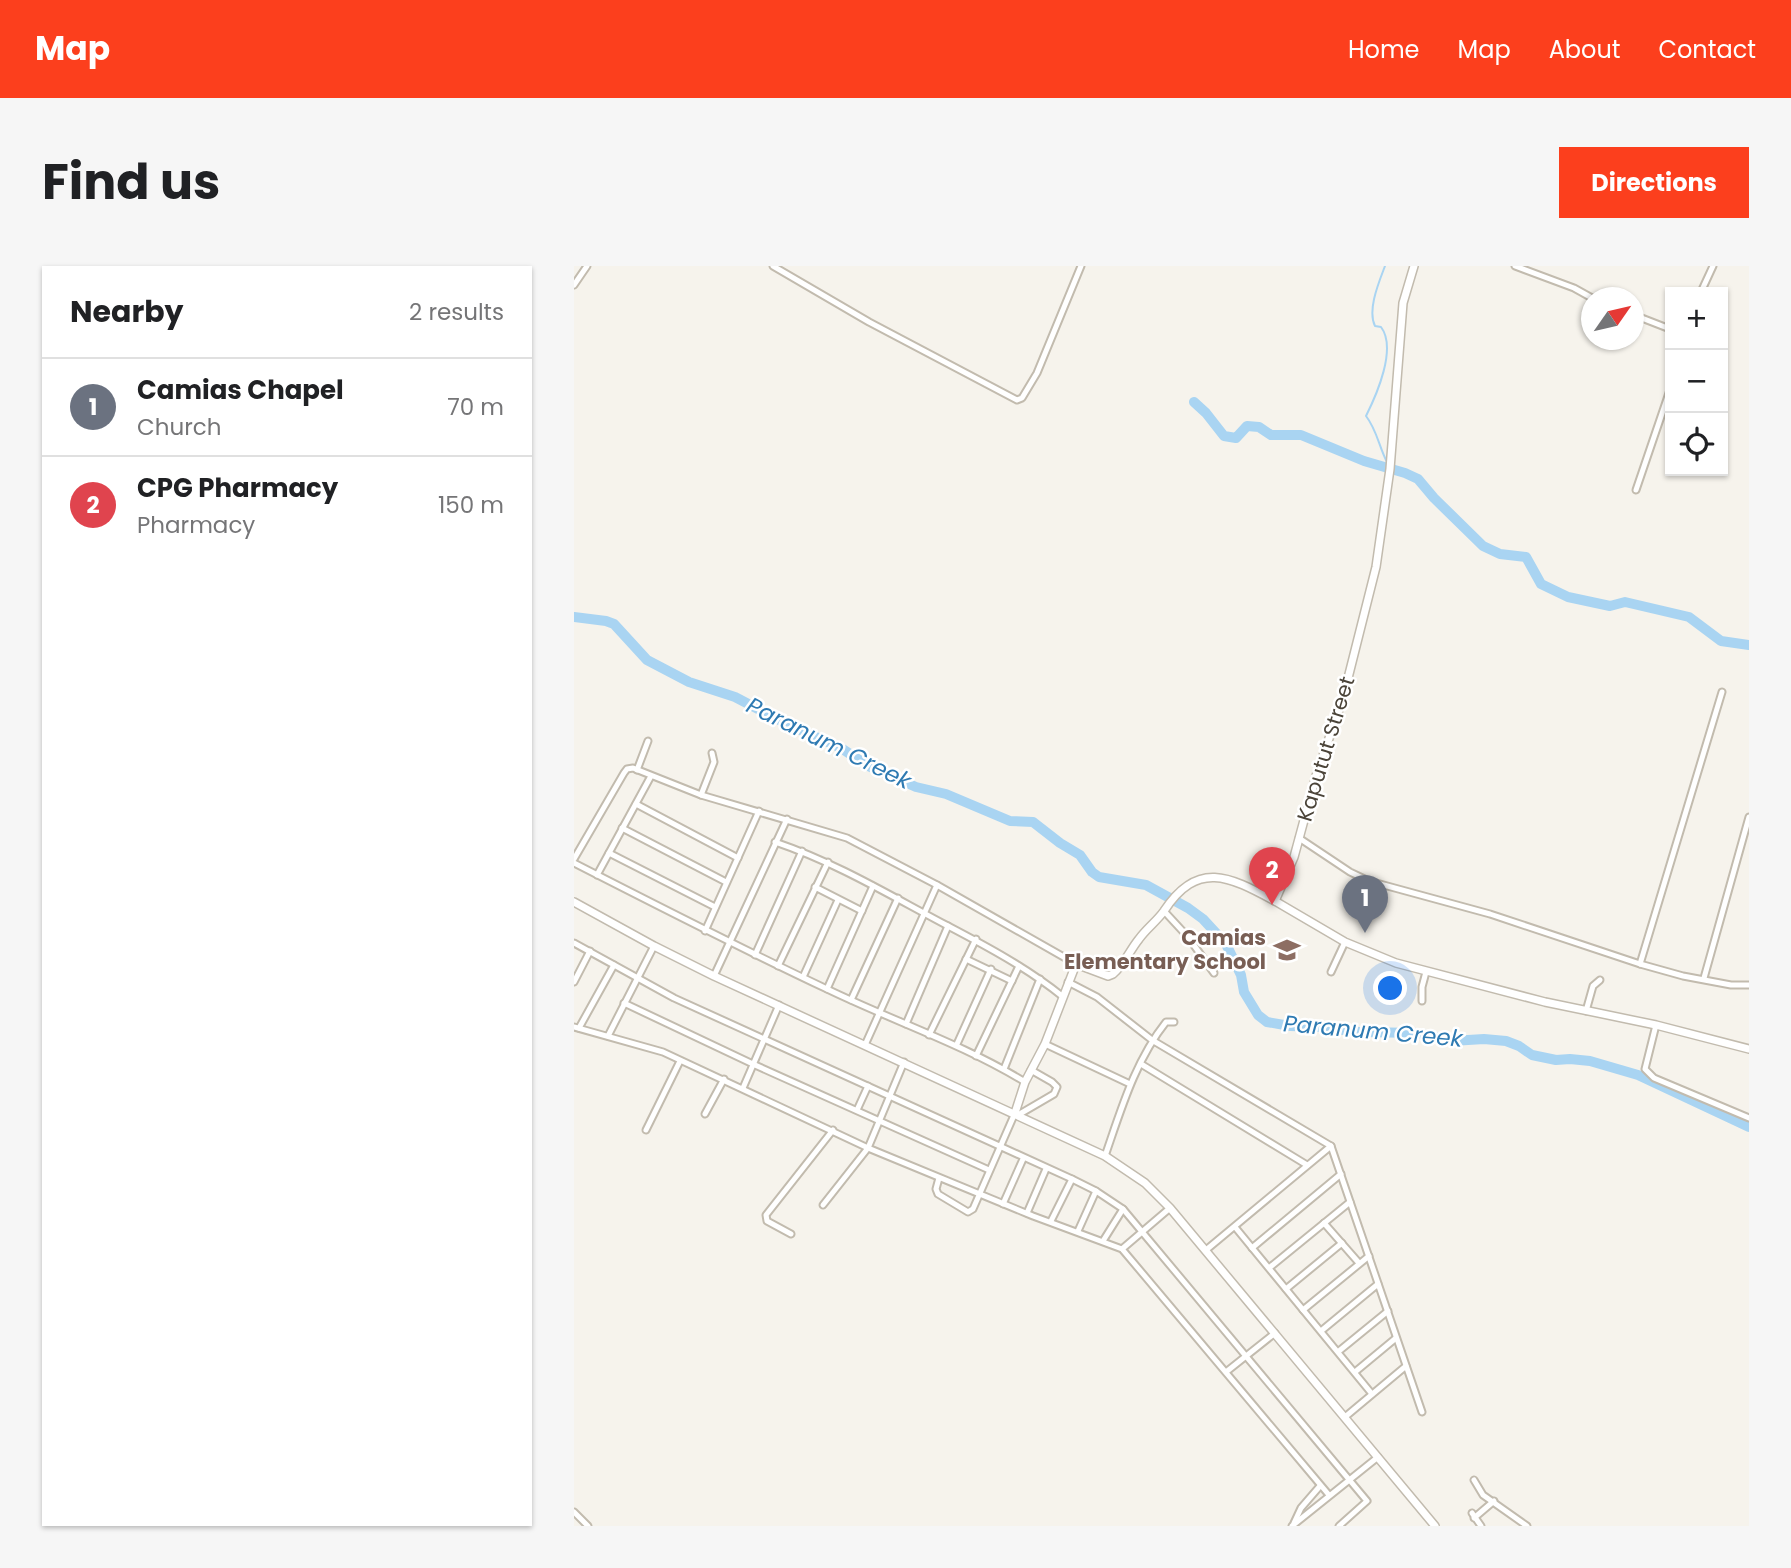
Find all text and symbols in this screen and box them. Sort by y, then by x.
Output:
text: Map [35,25,110,72]
text: Home [1348,33,1420,66]
text: Map [1458,33,1511,66]
text: About [1549,33,1620,66]
text: Contact [1658,33,1756,66]
button: Directions [1559,147,1749,218]
text: Find us [42,148,220,216]
north arrow [1581,287,1644,350]
map controls [1665,287,1728,476]
button: + [1665,287,1728,350]
text: Nearby [70,290,184,333]
text: 2 results [409,296,504,328]
button: − [1665,350,1728,413]
text: Camias Chapel [137,372,344,408]
text: 1 [89,391,97,423]
text: 70 m [447,391,504,423]
text: Church [137,411,221,443]
button: locate [1665,413,1728,476]
text: CPG Pharmacy [137,470,338,506]
text: 2 [86,489,100,521]
text: 150 m [438,489,504,521]
text: Pharmacy [137,509,255,541]
street label: Kaputut Street [1290,673,1361,825]
water label: Paranum Creek [741,689,918,797]
pin: 2 [1249,847,1295,905]
pin: 1 [1342,875,1388,933]
place label: Camias Elementary School [1064,923,1266,976]
school or university icon: Camias Elementary School [1272,935,1302,965]
your location [1373,971,1407,1005]
water label: Paranum Creek [1282,1007,1465,1055]

